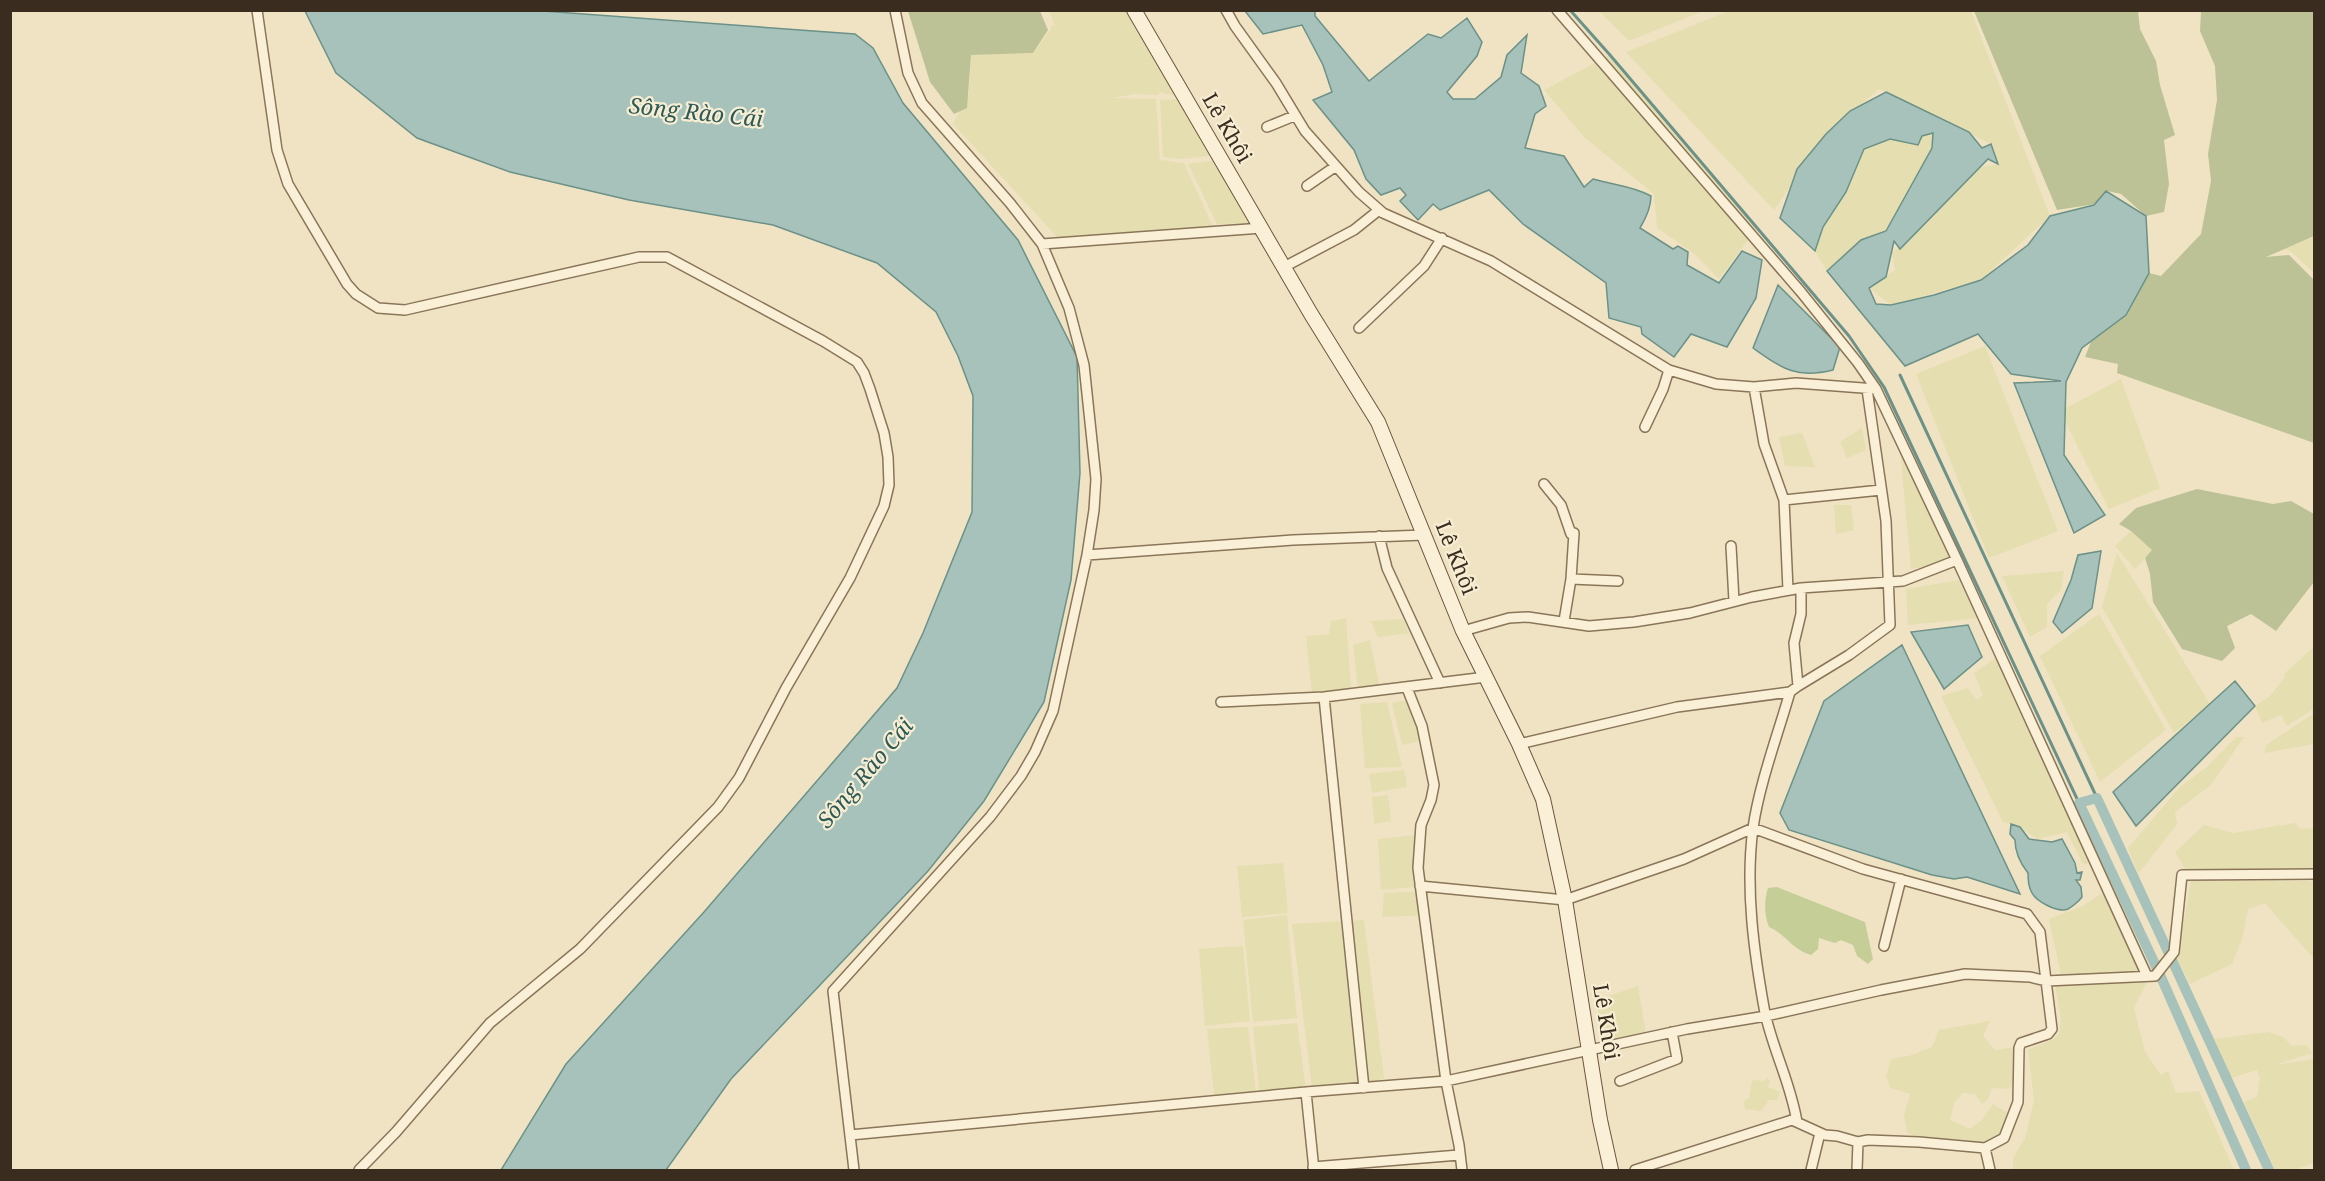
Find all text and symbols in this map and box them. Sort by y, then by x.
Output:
street label: Lê Khôi [1197,87,1259,168]
water label: Sông Rào Cái [628,89,765,133]
street label: Lê Khôi [1430,517,1484,599]
water label: Sông Rào Cái [809,711,919,834]
street label: Lê Khôi [1587,982,1627,1062]

